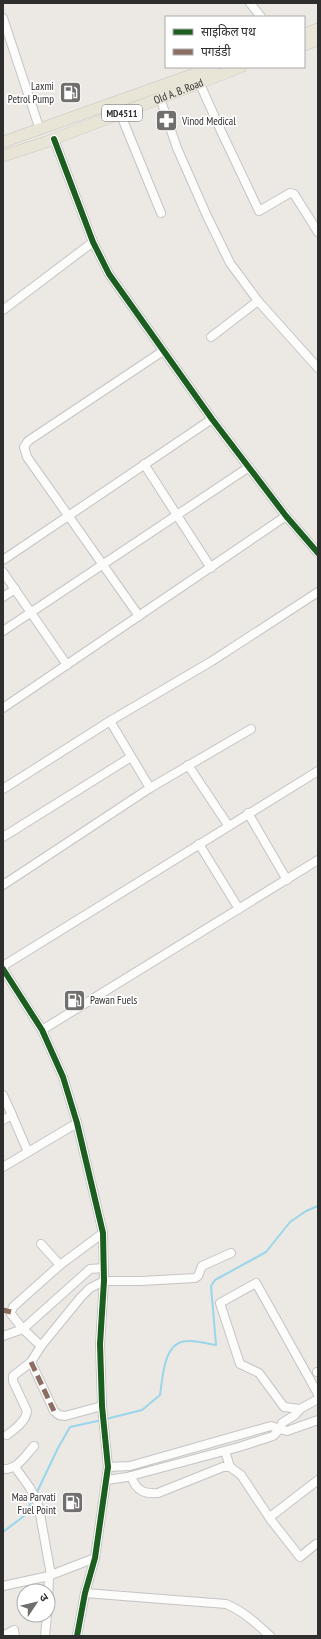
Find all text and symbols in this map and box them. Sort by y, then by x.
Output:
legend [165,16,305,68]
text: साइकिल पथ [201,24,256,39]
text: पगडंडी [201,44,231,59]
street label: Old A. B. Road [152,75,205,107]
place label: Laxmi Petrol Pump [8,79,54,106]
fuel station icon: Laxmi Petrol Pump [57,79,83,105]
road number: MD4511 [102,105,142,121]
pharmacy icon: Vinod Medical [153,108,179,134]
place label: Vinod Medical [181,114,236,128]
fuel station icon: Pawan Fuels [61,987,87,1013]
place label: Pawan Fuels [90,993,138,1007]
place label: Maa Parvati Fuel Point [12,1490,56,1517]
fuel station icon: Maa Parvati Fuel Point [59,1490,85,1516]
north arrow [16,1583,56,1623]
text: उ [37,1591,52,1604]

